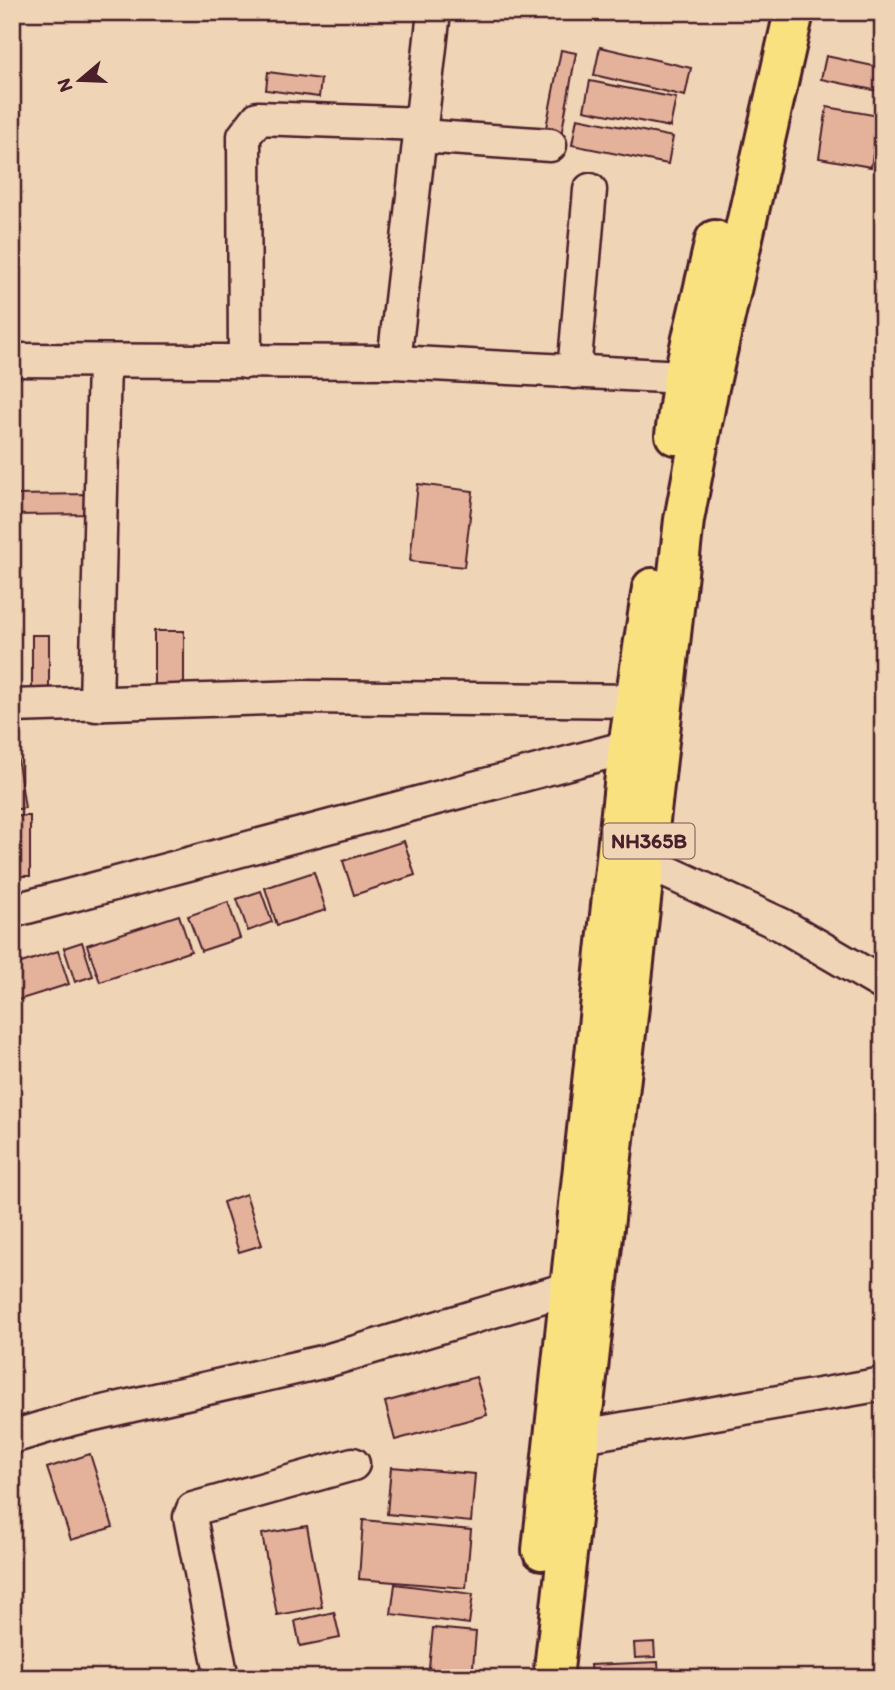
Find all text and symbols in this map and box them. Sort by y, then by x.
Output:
north arrow [46,46,116,116]
text: N [51,76,77,95]
road number: NH365B [604,824,694,858]

